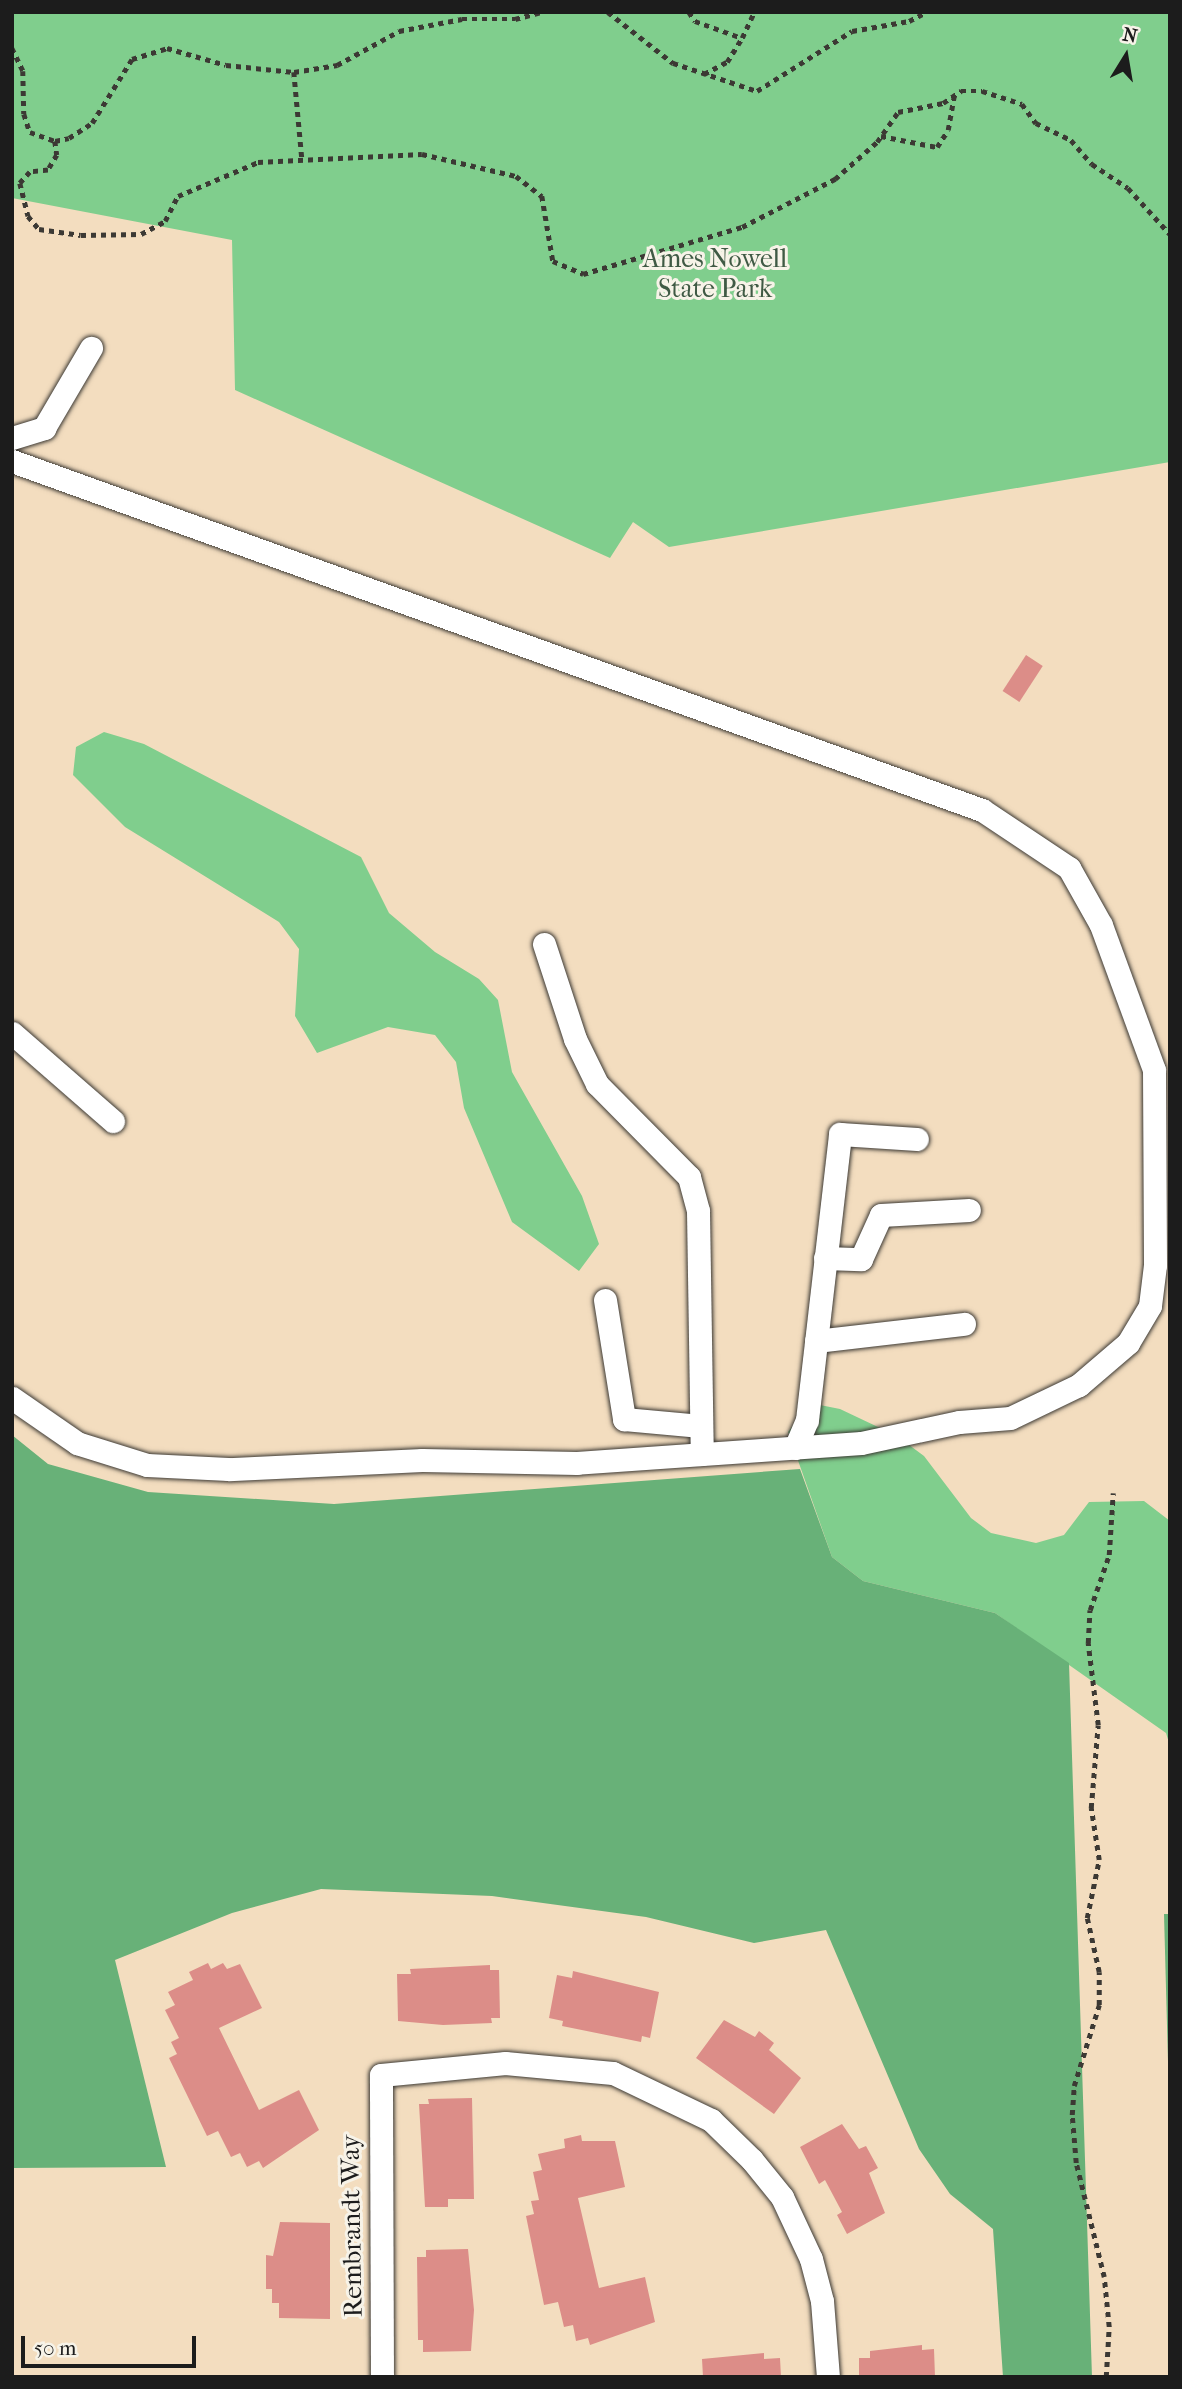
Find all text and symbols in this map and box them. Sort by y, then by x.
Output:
north arrow [1091,21,1161,91]
text: N [1121,23,1139,48]
park label: Ames Nowell State Park [643,243,787,304]
street label: Rembrandt Way [335,2134,369,2318]
scale bar [24,2322,200,2366]
text: 50 m [34,2336,77,2360]

